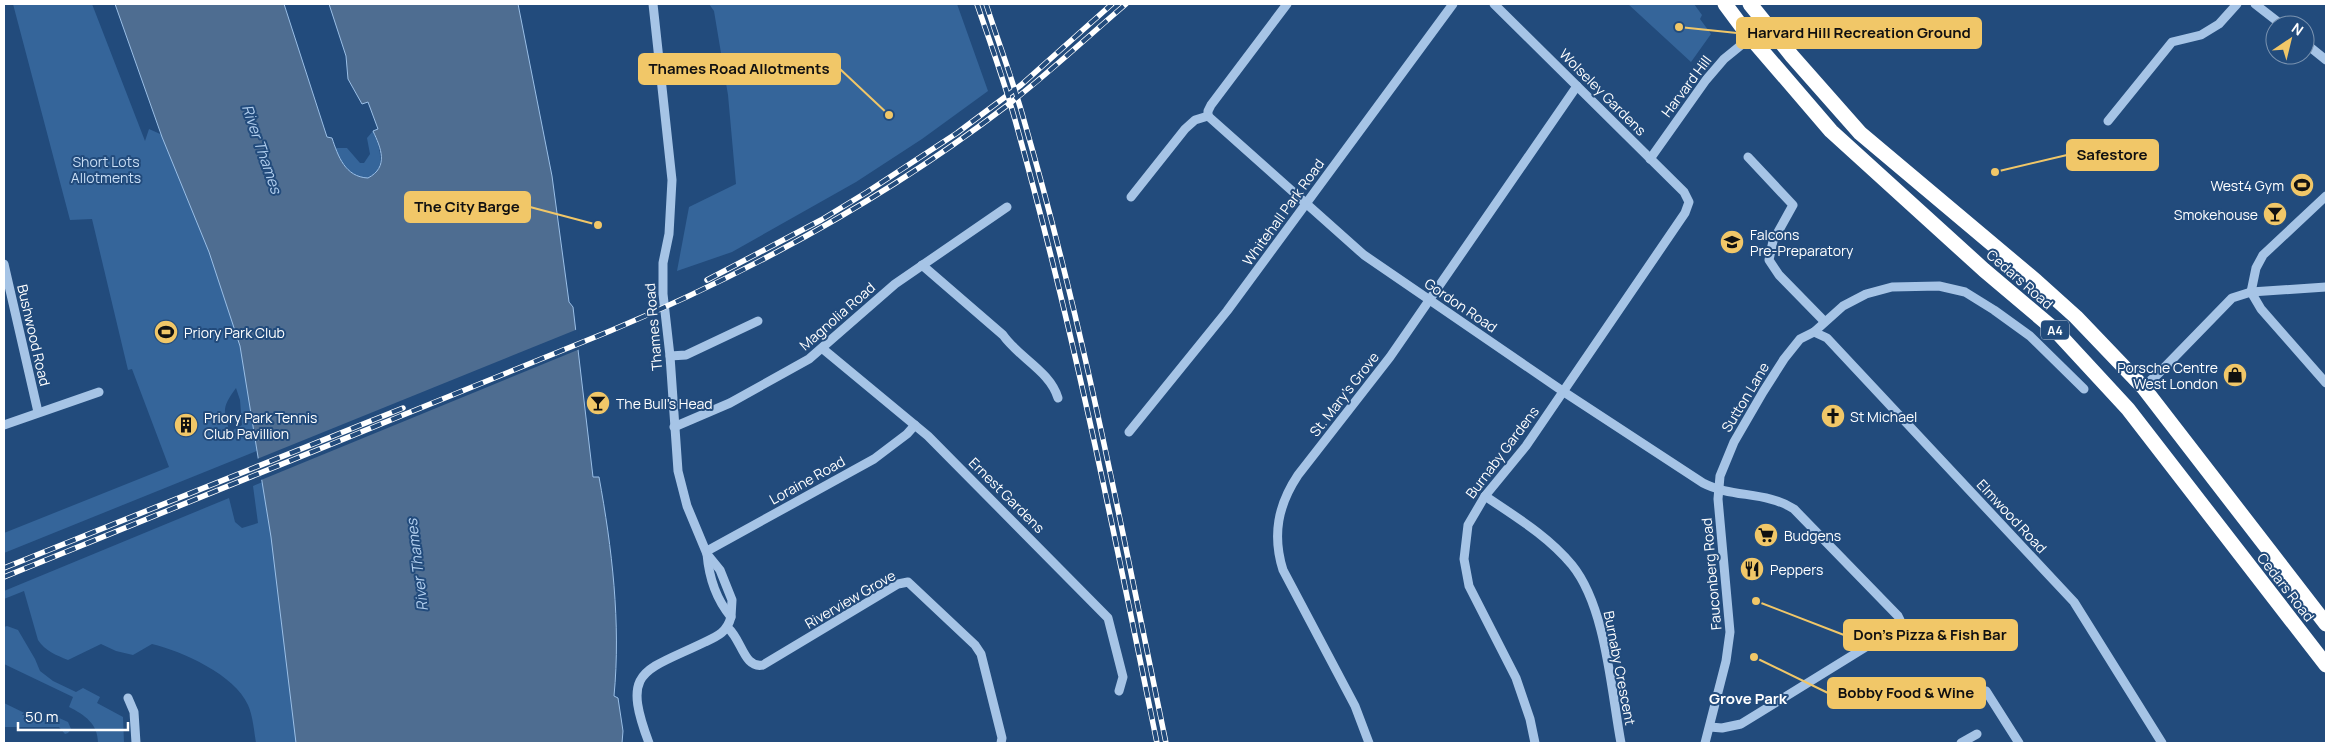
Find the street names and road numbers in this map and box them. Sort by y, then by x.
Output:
street label: Wolseley Gardens [1556,45,1650,139]
street label: Harvard Hill [1657,51,1715,121]
street label: Whitehall Park Road [1238,155,1328,269]
street label: Cedars Road [1983,245,2057,313]
street label: Gordon Road [1421,274,1501,336]
street label: Magnolia Road [795,278,879,354]
street label: Bushwood Road [13,282,55,388]
street label: Thames Road [640,282,666,372]
road number: A4 [2041,320,2069,340]
street label: St. Mary's Grove [1305,348,1383,440]
street label: Sutton Lane [1717,359,1773,435]
street label: Burnaby Gardens [1461,402,1543,502]
street label: Loraine Road [766,451,848,509]
street label: Ernest Gardens [965,453,1049,537]
street label: Elmwood Road [1973,475,2051,557]
street label: Fauconberg Road [1697,517,1725,631]
street label: Cedars Road [2253,549,2319,625]
street label: Riverview Grove [801,565,899,633]
street label: Burnaby Crescent [1600,609,1640,727]

